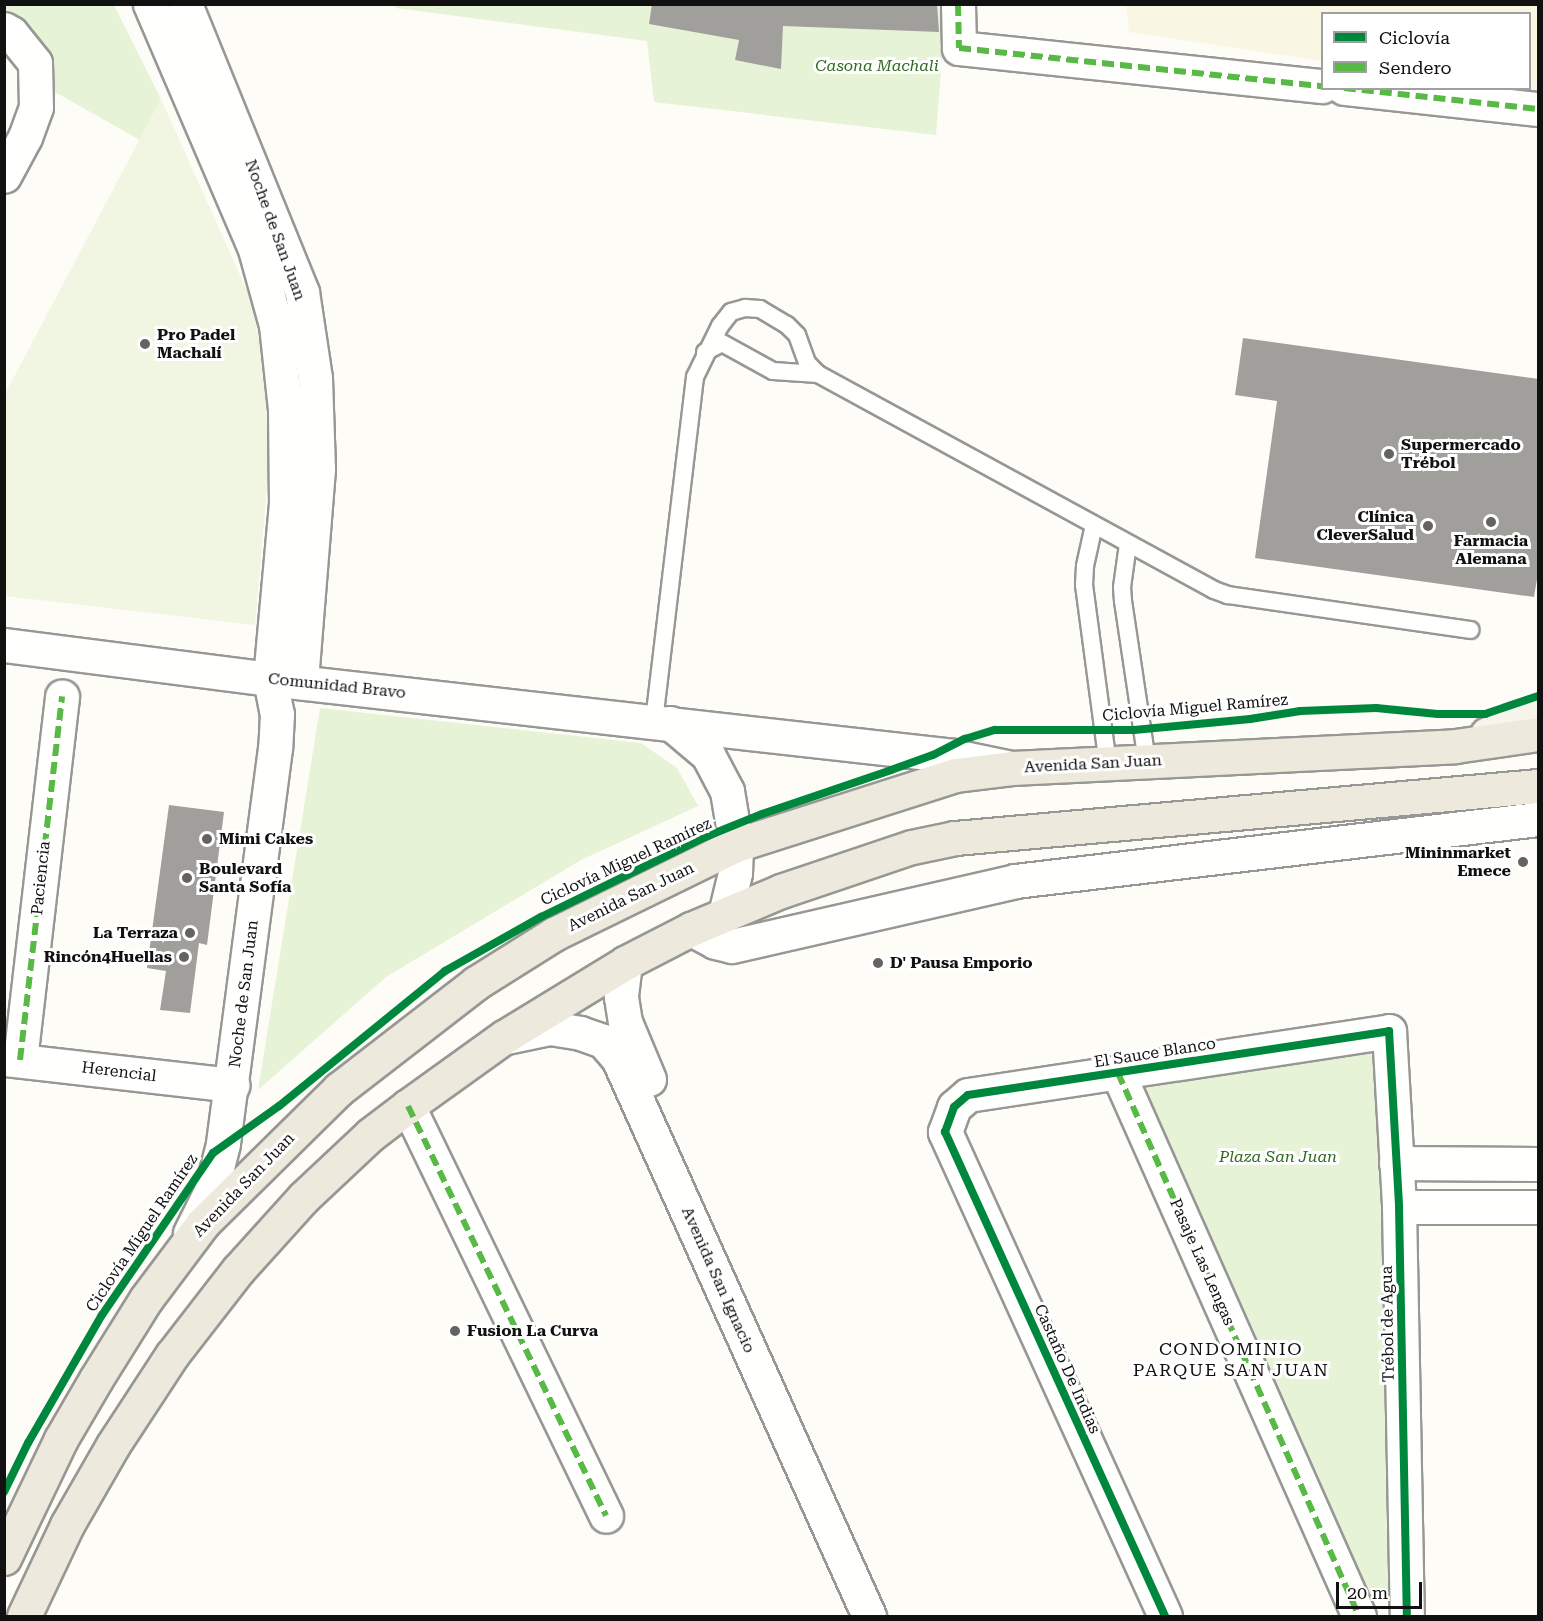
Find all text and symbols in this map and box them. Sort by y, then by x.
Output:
legend [1321,12,1531,90]
text: Ciclovía [1379,27,1450,48]
park label: Casona Machali [815,56,939,76]
text: Sendero [1379,57,1452,78]
street label: Noche de San Juan [241,157,309,303]
place label: Pro Padel Machalí [157,325,235,363]
marker: Pro Padel Machalí [138,337,152,351]
place label: Supermercado Trébol [1401,435,1521,473]
marker: Supermercado Trébol [1382,447,1396,461]
place label: Clínica CleverSalud [1316,507,1414,545]
marker: Farmacia Alemana [1484,515,1498,529]
marker: Clínica CleverSalud [1419,517,1437,535]
place label: Farmacia Alemana [1454,531,1528,569]
street label: Comunidad Bravo [267,669,407,703]
street label: Ciclovía Miguel Ramírez [1101,690,1289,726]
street label: Avenida San Juan [1024,751,1162,777]
street label: Ciclovía Miguel Ramírez [538,814,714,910]
place label: Mimi Cakes [219,829,313,849]
marker: Mimi Cakes [200,832,214,846]
street label: Paciencia [28,840,54,916]
place label: Mininmarket Emece [1405,843,1511,881]
marker: Mininmarket Emece [1516,855,1530,869]
street label: Avenida San Juan [565,858,697,936]
place label: Boulevard Santa Sofía [199,859,291,897]
marker: Boulevard Santa Sofía [180,871,194,885]
street label: Noche de San Juan [225,919,263,1069]
place label: La Terraza [93,923,178,943]
marker: La Terraza [183,926,197,940]
place label: Rincón4Huellas [44,947,172,967]
marker: Rincón4Huellas [177,950,191,964]
place label: D' Pausa Emporio [890,953,1033,973]
marker: D' Pausa Emporio [871,956,885,970]
street label: El Sauce Blanco [1093,1034,1217,1072]
street label: Herencial [81,1058,157,1086]
street label: Avenida San Juan [189,1129,299,1241]
park label: Plaza San Juan [1219,1147,1337,1167]
street label: Ciclovía Miguel Ramírez [82,1150,202,1316]
street label: Pasaje Las Lengas [1165,1196,1239,1328]
street label: Avenida San Ignacio [677,1204,759,1356]
street label: Trébol de Agua [1377,1265,1399,1383]
street label: Castaño De Indias [1030,1301,1104,1437]
place label: Fusion La Curva [467,1321,598,1341]
marker: Fusion La Curva [448,1324,462,1338]
district label: CONDOMINIO PARQUE SAN JUAN [1133,1339,1329,1382]
scale bar [1339,1570,1424,1608]
text: 20 m [1347,1582,1388,1603]

